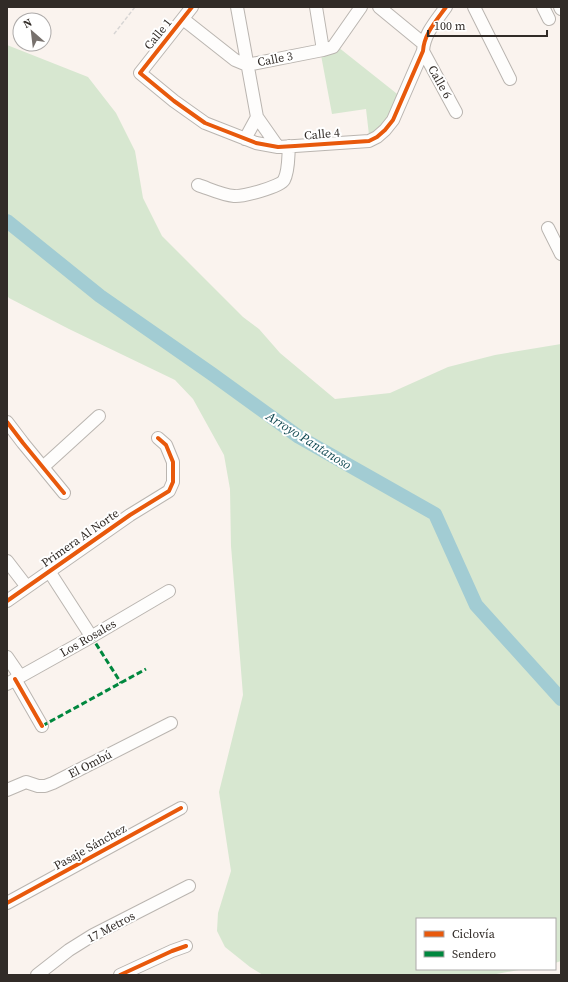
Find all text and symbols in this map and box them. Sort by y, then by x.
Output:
north arrow [12,12,52,52]
scale bar [428,12,547,38]
text: N [20,15,35,32]
street label: Calle 1 [141,15,175,53]
text: 100 m [434,18,466,34]
street label: Calle 3 [256,48,294,70]
street label: Calle 6 [424,62,456,102]
street label: Calle 4 [303,124,341,144]
water label: Arroyo Pantanoso [262,407,354,473]
street label: Primera Al Norte [38,505,122,571]
street label: Los Rosales [57,616,119,660]
street label: El Ombú [66,746,114,782]
street label: Pasaje Sánchez [51,820,130,874]
street label: 17 Metros [84,908,138,946]
legend [416,918,556,970]
text: Ciclovía [452,926,496,942]
text: Sendero [452,946,496,962]

